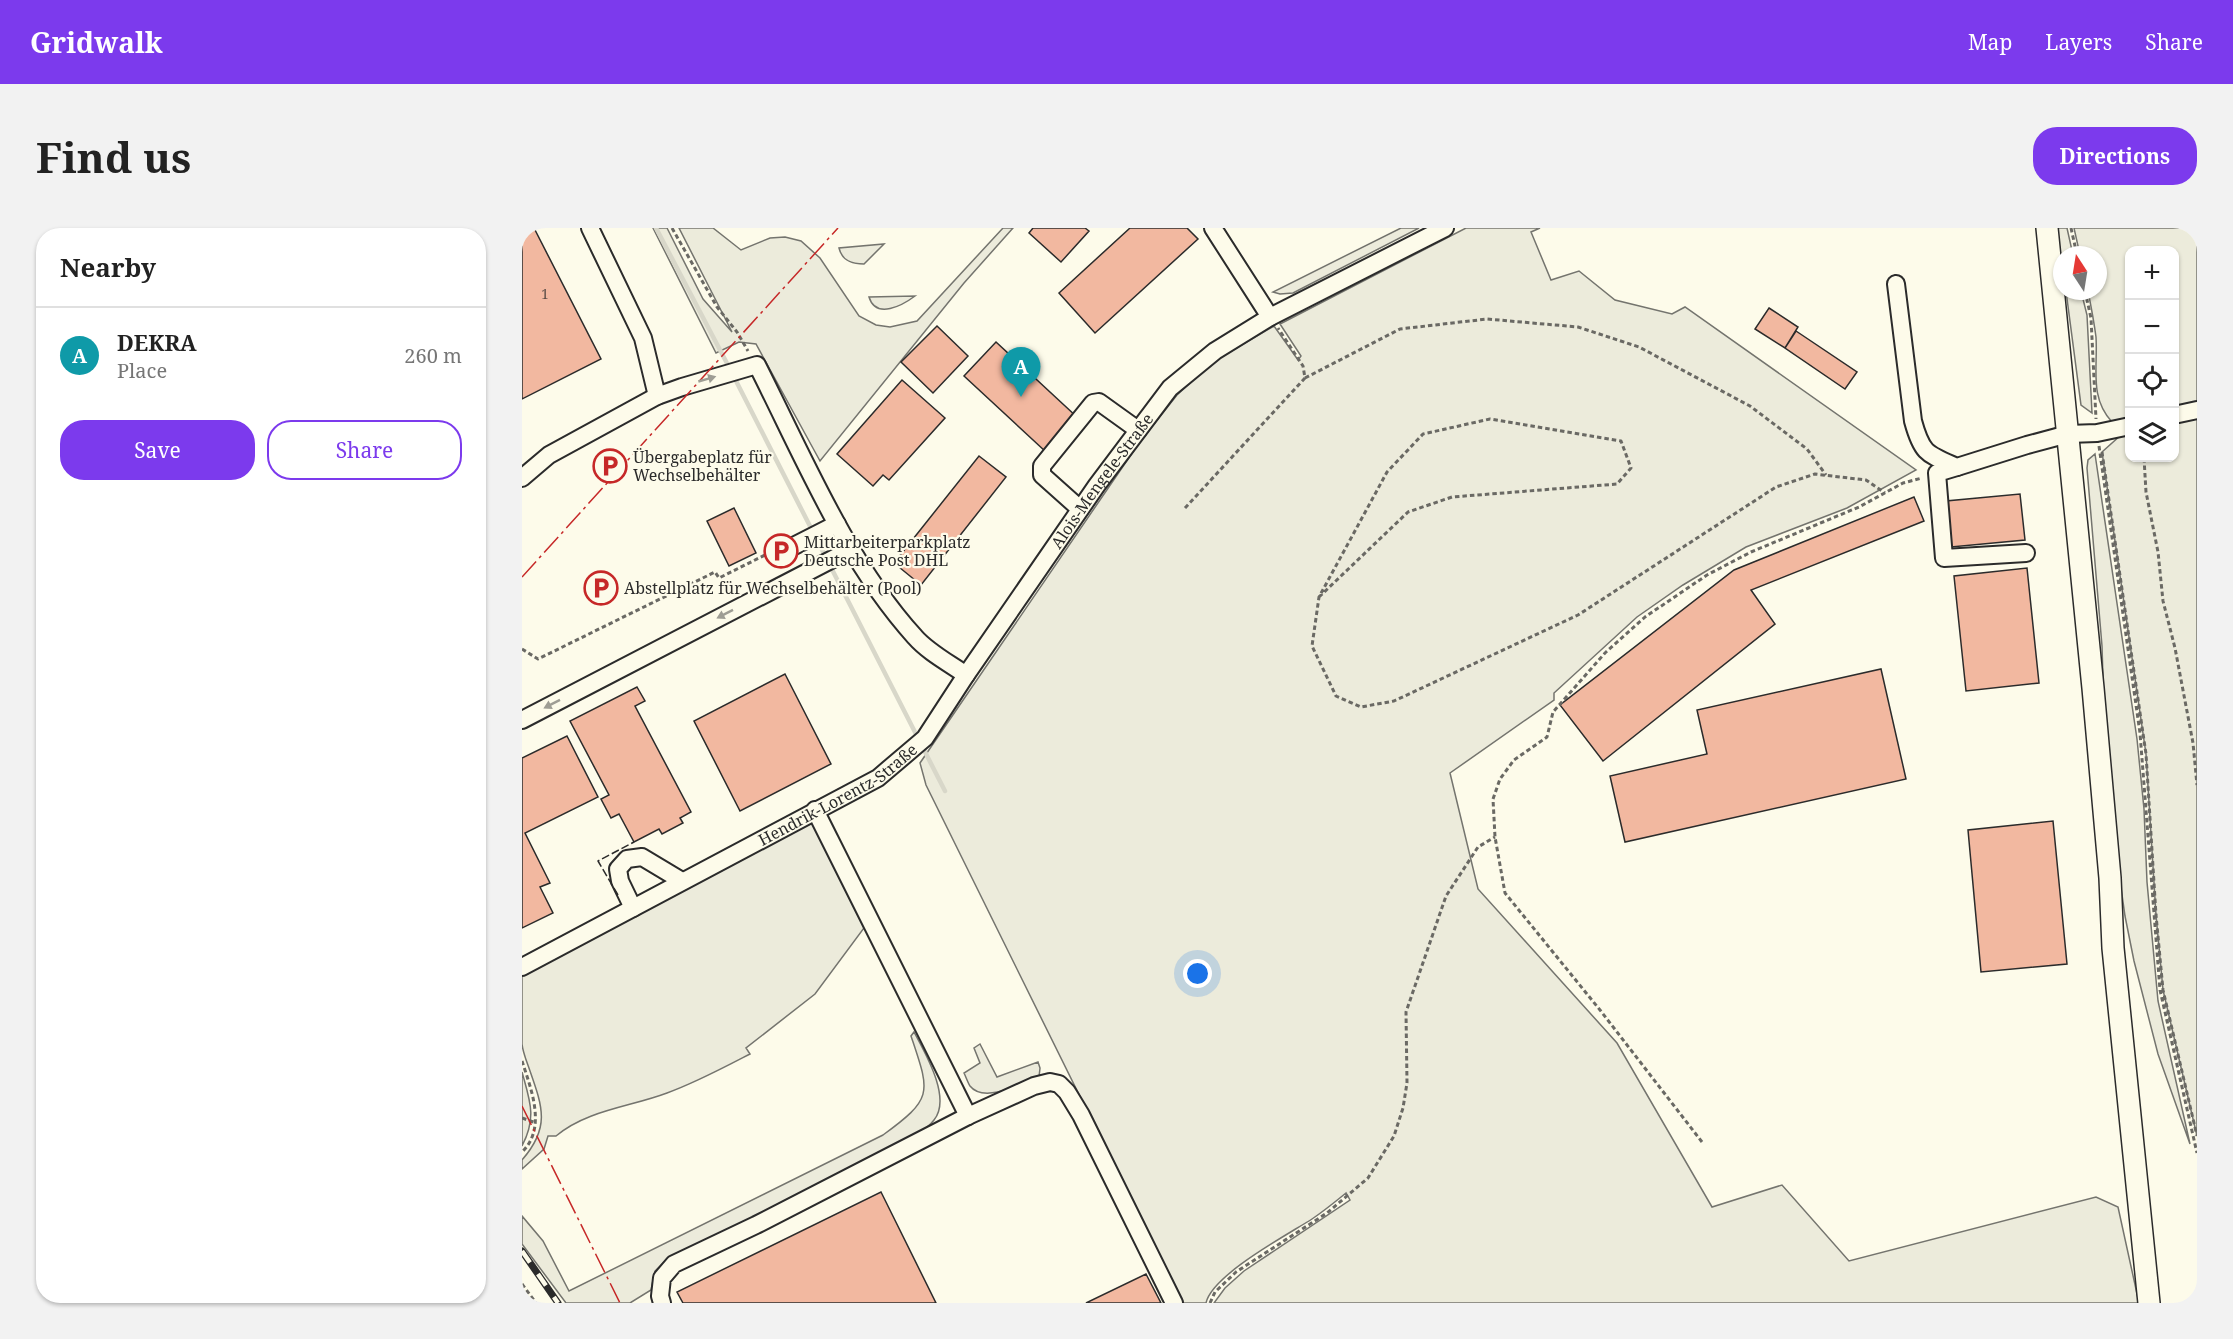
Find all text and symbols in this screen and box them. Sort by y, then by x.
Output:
text: Gridwalk [30,23,163,61]
text: Map [1968,28,2012,56]
text: Layers [2045,28,2112,56]
text: Share [2145,28,2203,56]
button: Directions [2033,127,2197,185]
text: Find us [36,128,191,185]
north arrow [2053,246,2107,300]
map controls [2125,246,2179,462]
button: + [2125,246,2179,300]
text: Nearby [60,249,156,285]
house number: 1 [541,284,549,303]
button: − [2125,300,2179,354]
text: DEKRA [117,327,197,357]
text: A [72,342,87,369]
text: 260 m [404,342,462,369]
pin: A [1002,348,1040,397]
button: locate [2125,354,2179,408]
text: Place [117,357,167,384]
one-way arrow [698,374,716,383]
button: layers [2125,408,2179,462]
street label: Alois-Mengele-Straße [1046,409,1158,553]
button: Save [60,420,255,480]
button: Share [267,420,462,480]
place label: Übergabeplatz für Wechselbehälter [633,446,772,486]
parking icon: Übergabeplatz für Wechselbehälter [592,448,628,484]
place label: Mittarbeiterparkplatz Deutsche Post DHL [804,531,971,571]
parking icon: Mittarbeiterparkplatz Deutsche Post DHL [763,533,799,569]
parking icon: Abstellplatz für Wechselbehälter (Pool) [583,570,619,606]
place label: Abstellplatz für Wechselbehälter (Pool) [624,577,922,599]
one-way arrow [716,609,734,619]
one-way arrow [543,699,560,709]
street label: Hendrik-Lorentz-Straße [754,738,922,851]
your location [1183,959,1212,988]

